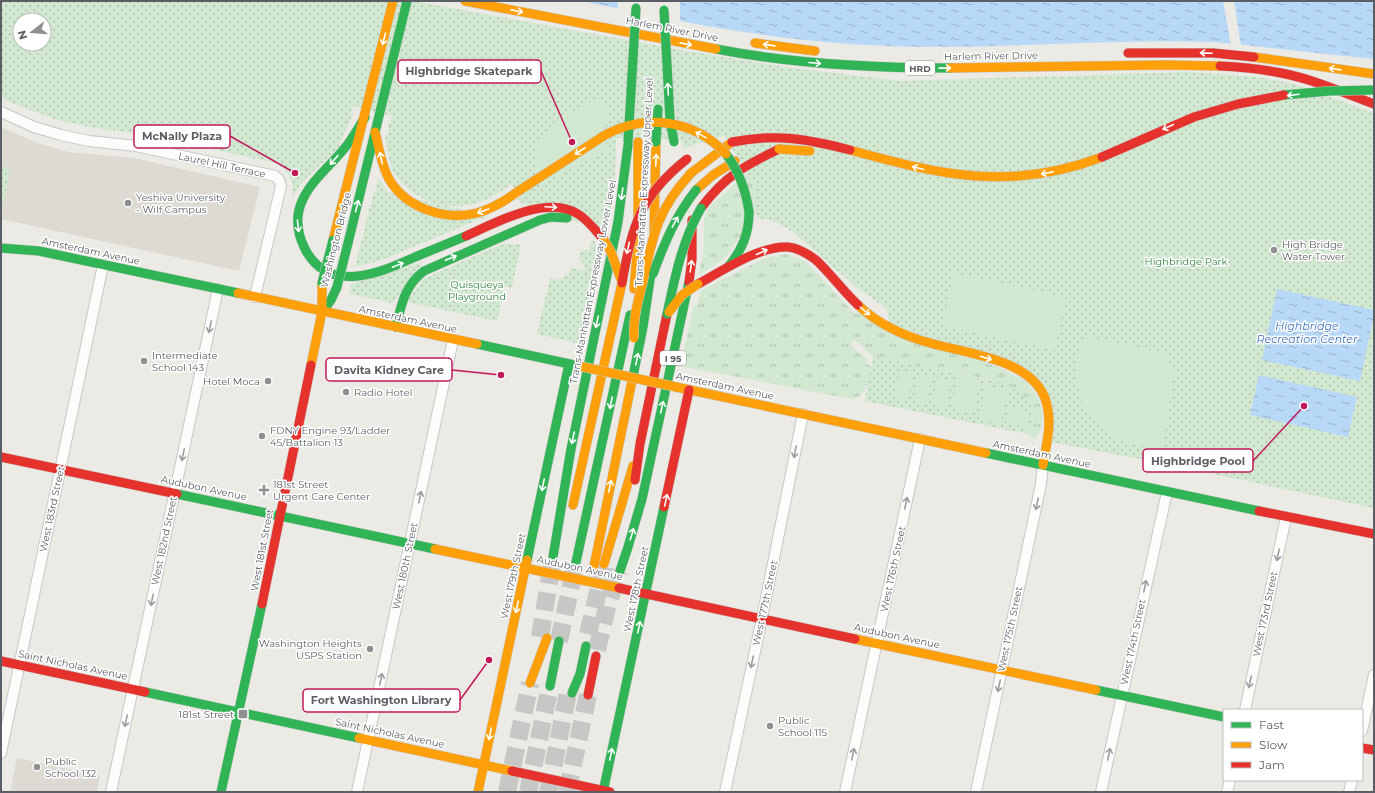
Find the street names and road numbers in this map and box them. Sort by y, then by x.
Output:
street label: Harlem River Drive [625,14,719,44]
street label: Harlem River Drive [944,49,1038,63]
road number: HRD [905,61,935,75]
street label: Trans-Manhattan Expressway Upper Level [632,77,656,287]
street label: Laurel Hill Terrace [177,149,267,181]
street label: Trans-Manhattan Expressway Lower Level [567,179,619,385]
street label: Washington Bridge [318,191,354,289]
street label: Amsterdam Avenue [41,234,141,268]
street label: Amsterdam Avenue [358,302,458,336]
road number: I 95 [660,351,686,365]
street label: Amsterdam Avenue [675,369,775,403]
street label: Amsterdam Avenue [992,437,1092,471]
street label: West 183rd Street [37,465,67,553]
street label: Audubon Avenue [160,473,248,503]
street label: West 182nd Street [148,496,180,586]
street label: West 181st Street [248,508,276,592]
street label: West 180th Street [389,521,421,611]
street label: West 176th Street [878,525,908,613]
street label: West 179th Street [498,532,528,620]
street label: West 178th Street [621,545,651,633]
street label: Audubon Avenue [536,553,624,583]
street label: West 177th Street [750,559,780,647]
street label: West 173rd Street [1250,570,1280,658]
street label: West 175th Street [995,585,1025,673]
street label: West 174th Street [1118,598,1148,686]
street label: Audubon Avenue [853,621,941,651]
street label: Saint Nicholas Avenue [17,647,129,683]
street label: Saint Nicholas Avenue [334,715,446,751]

